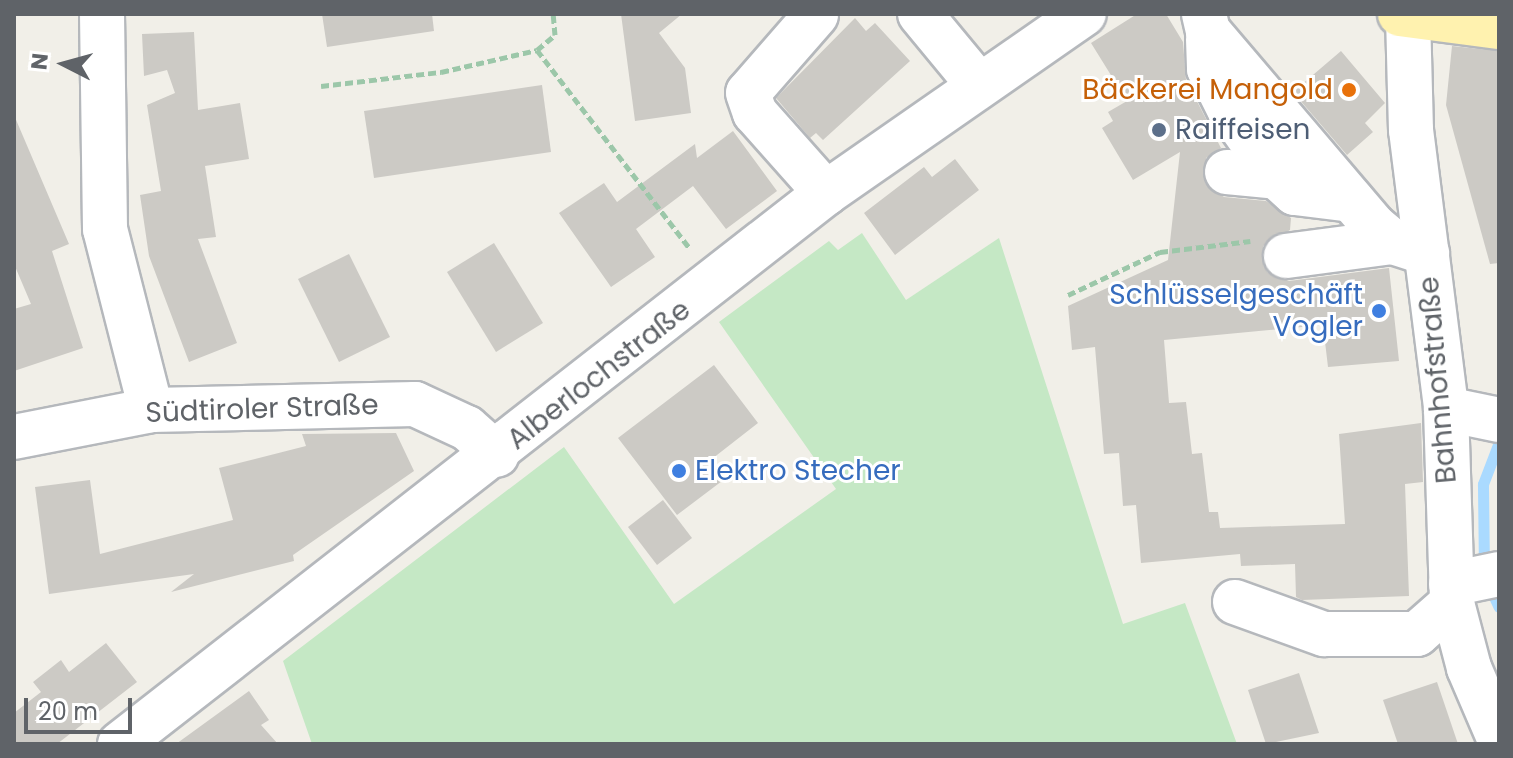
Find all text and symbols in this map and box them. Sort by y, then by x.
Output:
north arrow [24,24,104,104]
text: N [23,52,56,71]
place label: Bäckerei Mangold [1082,73,1333,107]
marker: Bäckerei Mangold [1340,81,1358,99]
place label: Raiffeisen [1175,113,1310,147]
marker: Raiffeisen [1150,121,1168,139]
street label: Bahnhofstraße [1412,275,1464,485]
place label: Schlüsselgeschäft Vogler [1109,278,1363,344]
street label: Alberlochstraße [501,293,697,457]
marker: Schlüsselgeschäft Vogler [1370,302,1388,320]
street label: Südtiroler Straße [145,388,379,430]
place label: Elektro Stecher [695,454,901,488]
marker: Elektro Stecher [670,462,688,480]
scale bar [28,682,136,732]
text: 20 m [38,695,98,728]

